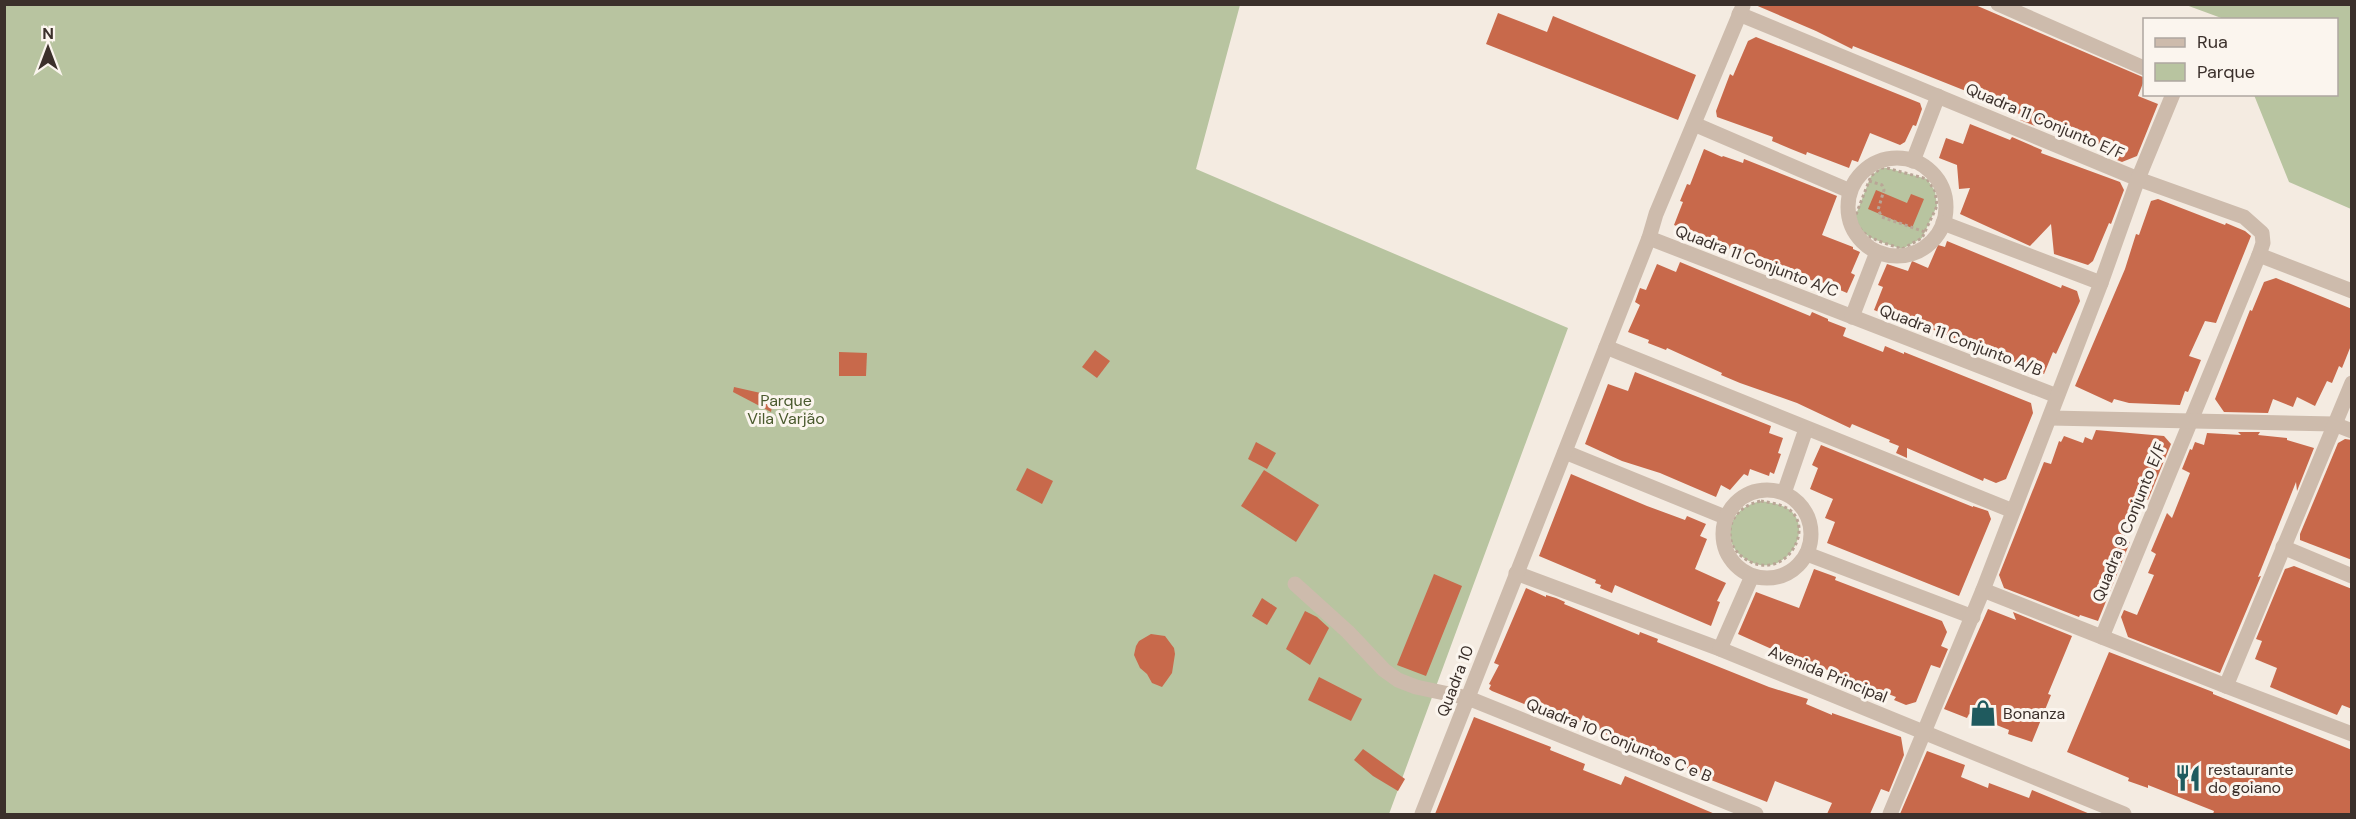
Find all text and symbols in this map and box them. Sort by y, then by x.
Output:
north arrow [18,18,78,78]
legend [2143,18,2338,96]
text: N [42,23,54,44]
text: Rua [2197,30,2228,54]
text: Parque [2197,60,2255,84]
street label: Quadra 11 Conjunto E/F [1962,78,2128,164]
street label: Quadra 11 Conjunto A/C [1672,220,1842,302]
street label: Quadra 11 Conjunto A/B [1876,299,2046,381]
park label: Parque Vila Varjão [747,390,825,429]
street label: Quadra 9 Conjunto E/F [2087,439,2171,605]
street label: Avenida Principal [1765,641,1891,707]
street label: Quadra 10 [1432,642,1478,720]
street label: Quadra 10 Conjuntos C e B [1523,693,1715,787]
shop icon: Bonanza [1968,698,1998,728]
place label: Bonanza [2003,703,2065,724]
place label: restaurante do goiano [2208,759,2293,798]
restaurant icon: restaurante do goiano [2173,763,2203,793]

